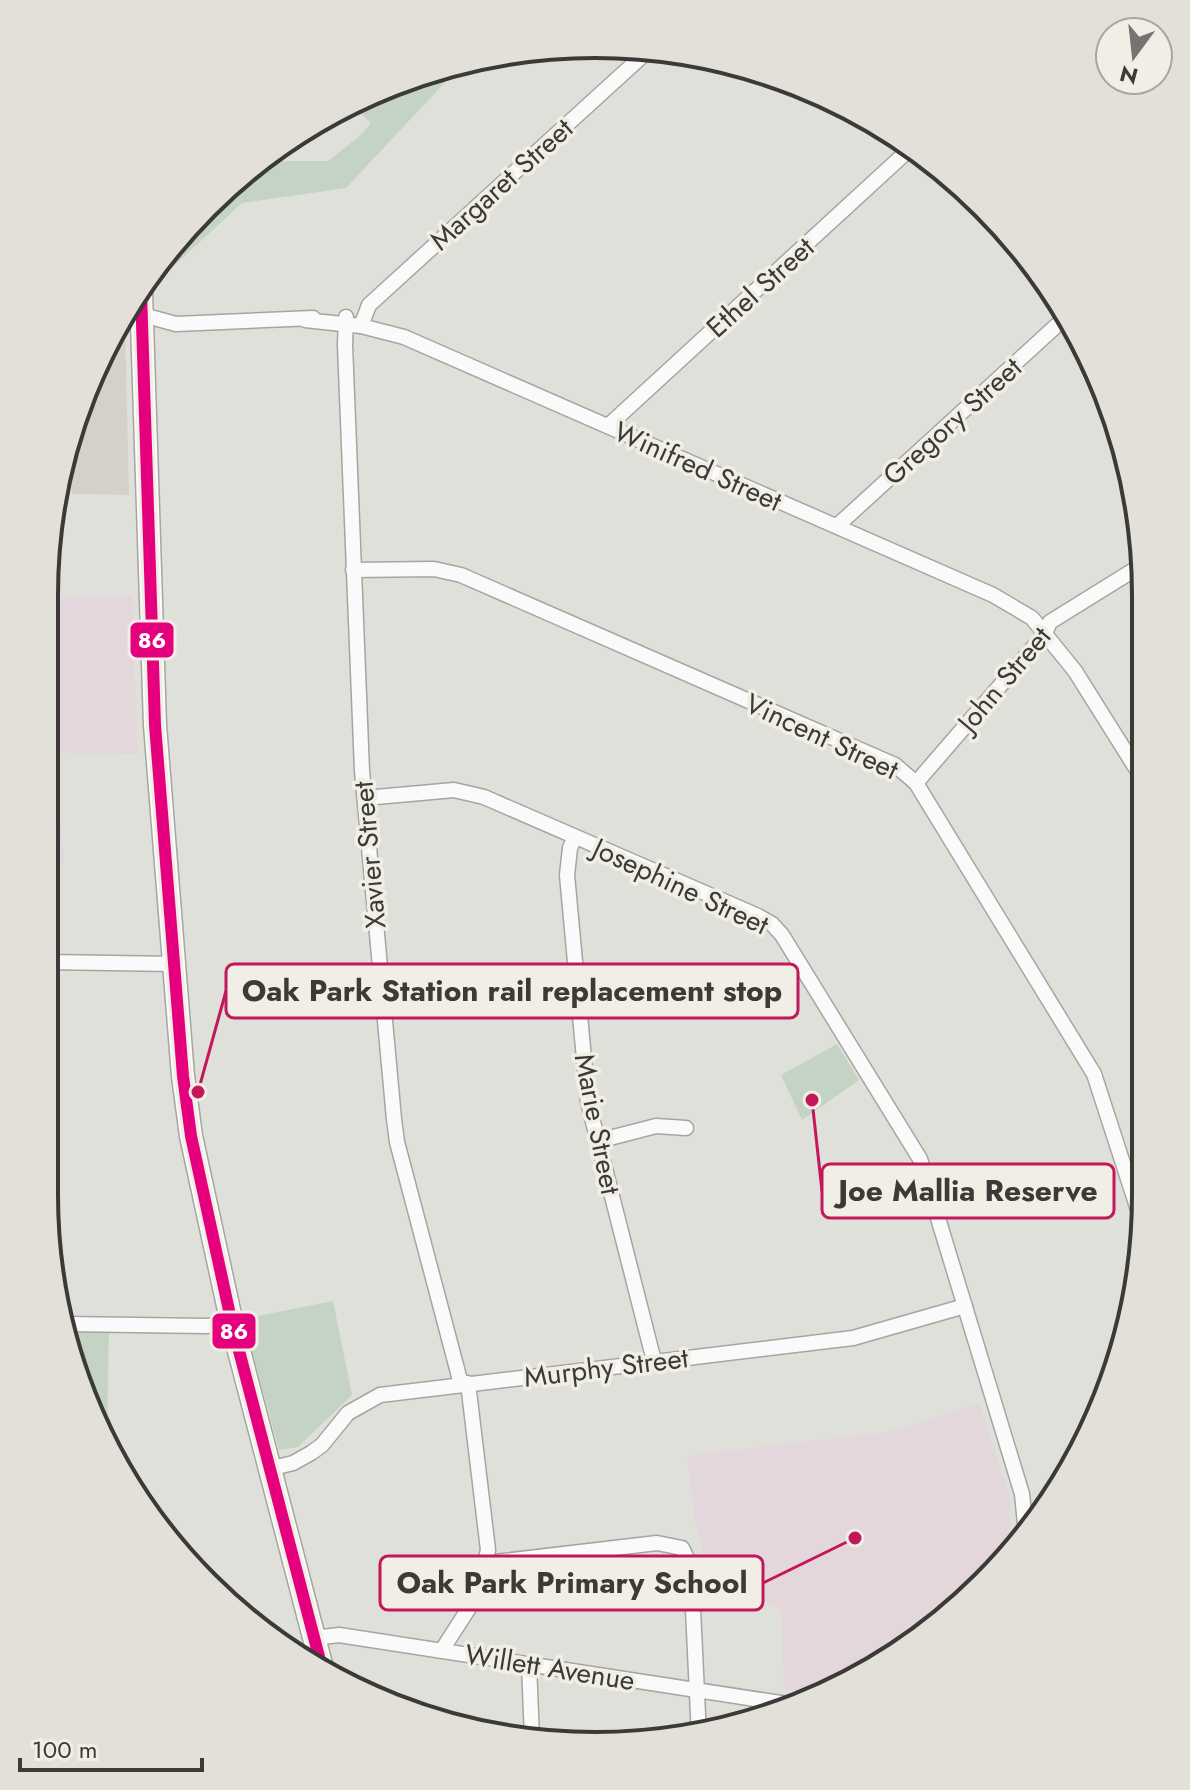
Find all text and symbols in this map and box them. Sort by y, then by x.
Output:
north arrow [1094,16,1174,96]
text: N [1116,58,1141,93]
street label: Margaret Street [421,109,582,260]
street label: Ethel Street [697,227,824,347]
street label: Gregory Street [874,348,1031,495]
street label: Winifred Street [607,411,788,522]
street label: John Street [945,617,1061,744]
line badge: 86 [129,621,175,659]
text: 86 [138,624,166,656]
street label: Vincent Street [738,683,905,790]
street label: Xavier Street [343,779,396,930]
street label: Josephine Street [582,826,776,945]
callout: Oak Park Station rail replacement stop [226,964,798,1018]
text: Oak Park Station rail replacement stop [242,969,782,1012]
street label: Marie Street [564,1050,631,1198]
callout: Joe Mallia Reserve [822,1164,1114,1218]
text: Joe Mallia Reserve [833,1169,1098,1212]
line badge: 86 [211,1312,257,1350]
text: 86 [220,1315,248,1347]
street label: Murphy Street [522,1337,691,1398]
callout: Oak Park Primary School [380,1556,763,1610]
text: Oak Park Primary School [396,1561,748,1604]
street label: Willett Avenue [462,1634,638,1701]
scale bar [20,1722,202,1772]
text: 100 m [32,1732,98,1767]

